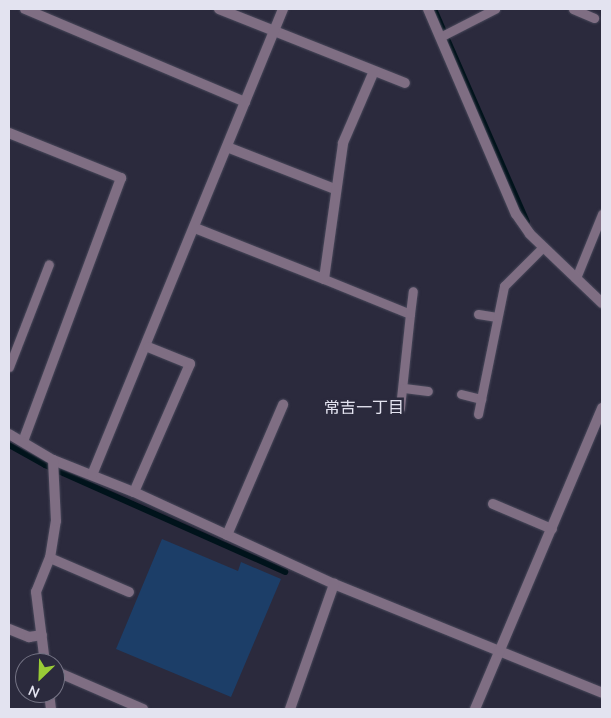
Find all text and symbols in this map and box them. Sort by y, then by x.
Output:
district label: 常吉一丁目 [324,398,404,418]
north arrow [15,653,65,703]
text: N [25,680,43,702]

